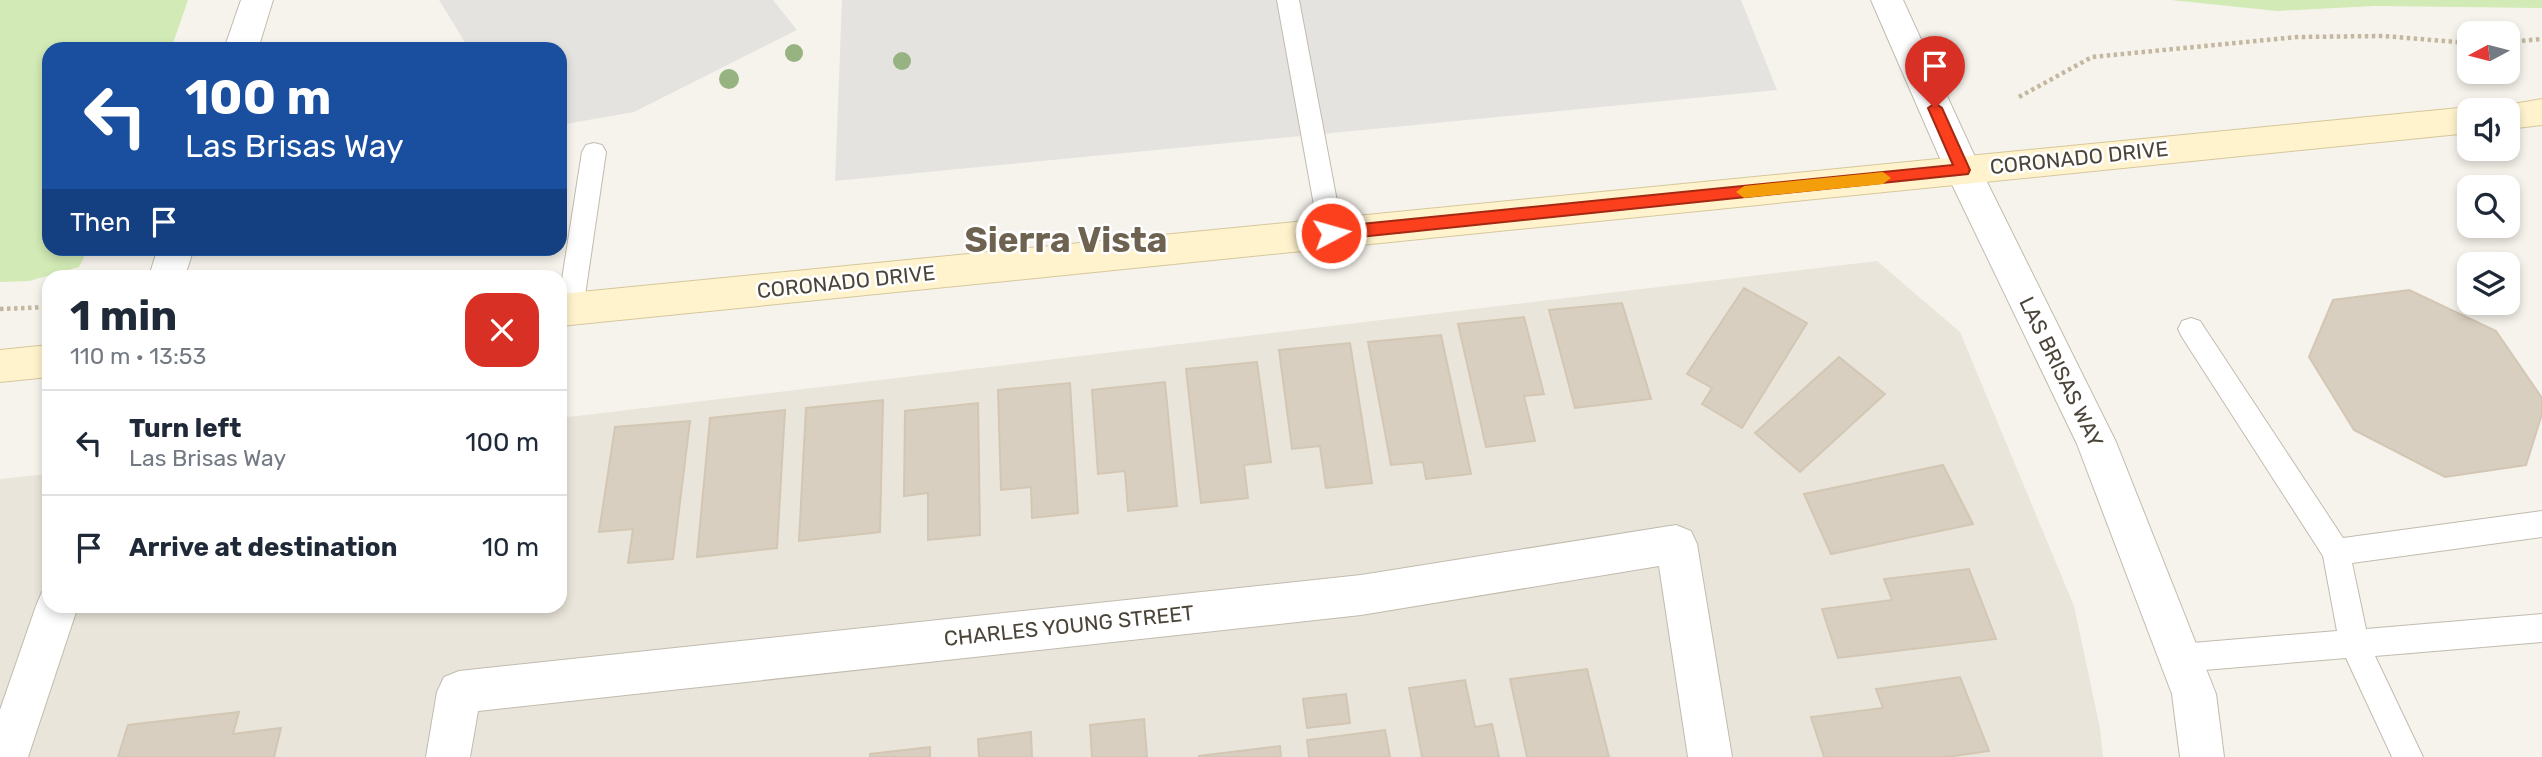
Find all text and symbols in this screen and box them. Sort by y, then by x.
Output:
north arrow [2457,21,2520,84]
map controls [2457,21,2520,315]
pin [1905,36,1965,108]
icon: arrive [1916,47,1954,85]
text: 100 m [185,68,331,126]
icon: left [70,70,161,161]
button: sound [2457,98,2520,161]
text: Las Brisas Way [185,127,404,165]
street label: CORONADO DRIVE [1989,136,2169,179]
button: search [2457,175,2520,238]
position arrow [1294,196,1368,270]
icon: arrive [145,203,183,241]
text: Then [70,207,131,238]
district label: Sierra Vista [965,219,1167,261]
button: layers [2457,252,2520,315]
street label: CORONADO DRIVE [756,260,936,303]
text: 1 min [70,291,177,341]
street label: LAS BRISAS WAY [2014,292,2109,451]
button: close [465,293,539,367]
text: 110 m · 13:53 [70,342,206,370]
text: Turn left [129,413,241,444]
icon: left [70,424,108,462]
text: 100 m [465,427,539,458]
text: Las Brisas Way [129,444,286,472]
icon: arrive [70,529,108,567]
text: Arrive at destination [129,532,397,563]
text: 10 m [482,532,539,563]
street label: CHARLES YOUNG STREET [943,600,1195,651]

